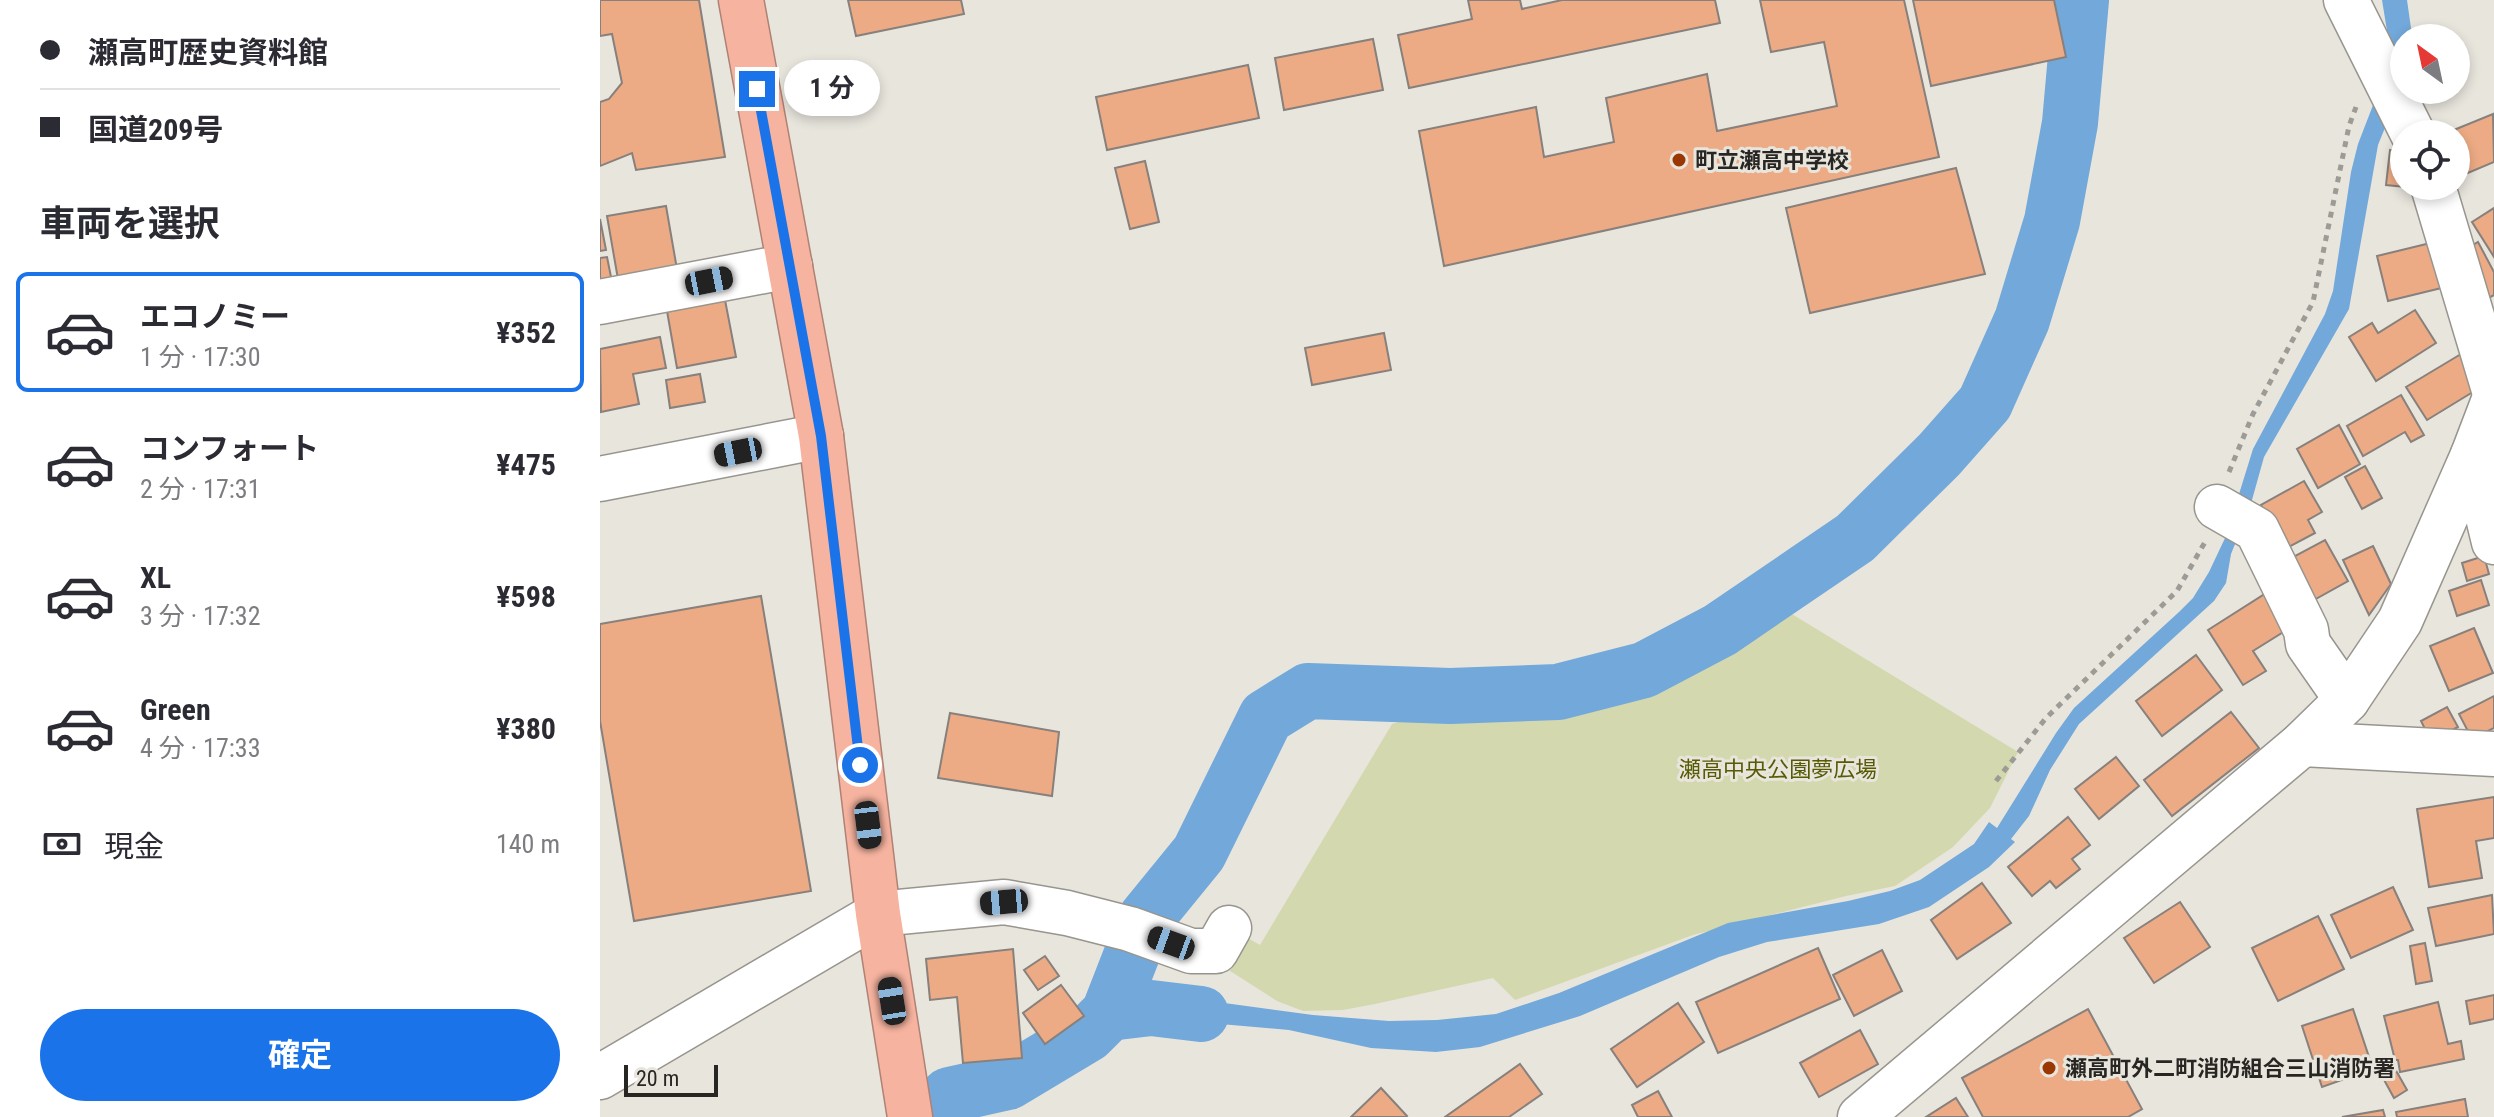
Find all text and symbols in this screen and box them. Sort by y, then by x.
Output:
north arrow [2390,24,2470,104]
map controls [2390,24,2470,200]
text: 瀬高町歴史資料館 [88,35,328,70]
callout: 1 分 [785,61,881,117]
route end [739,71,775,107]
text: 1 分 [809,73,855,103]
text: 国道209号 [88,112,223,147]
button: locate [2390,120,2470,200]
place label: 町立瀬高中学校 [1695,148,1849,173]
marker: 町立瀬高中学校 [1670,151,1688,169]
text: 車両を選択 [40,203,220,245]
car [683,265,735,297]
icon: car [44,296,116,368]
text: エコノミー [140,299,290,334]
text: ¥352 [496,315,556,350]
text: 1 分 · 17:30 [140,342,260,372]
icon: car [44,428,116,500]
text: コンフォート [140,431,319,466]
car [712,436,764,468]
text: ¥475 [496,447,556,482]
text: 2 分 · 17:31 [140,474,260,504]
icon: car [44,560,116,632]
text: XL [140,560,171,595]
text: ¥598 [496,579,556,614]
text: 3 分 · 17:32 [140,601,260,631]
icon: car [44,692,116,764]
text: Green [140,692,211,727]
text: ¥380 [496,711,556,746]
text: 4 分 · 17:33 [140,733,260,763]
route start [842,747,878,783]
park label: 瀬高中央公園夢広場 [1679,757,1877,782]
car [853,800,883,850]
icon: cash [40,822,84,866]
text: 現金 [104,829,164,864]
text: 140 m [496,829,560,859]
car [979,888,1029,916]
car [1144,924,1198,962]
car [876,975,908,1027]
button: 確定 [40,1009,560,1101]
place label: 瀬高町外二町消防組合三山消防署 [2065,1056,2395,1081]
marker: 瀬高町外二町消防組合三山消防署 [2040,1059,2058,1077]
scale bar [624,1061,718,1097]
text: 20 m [636,1066,679,1091]

